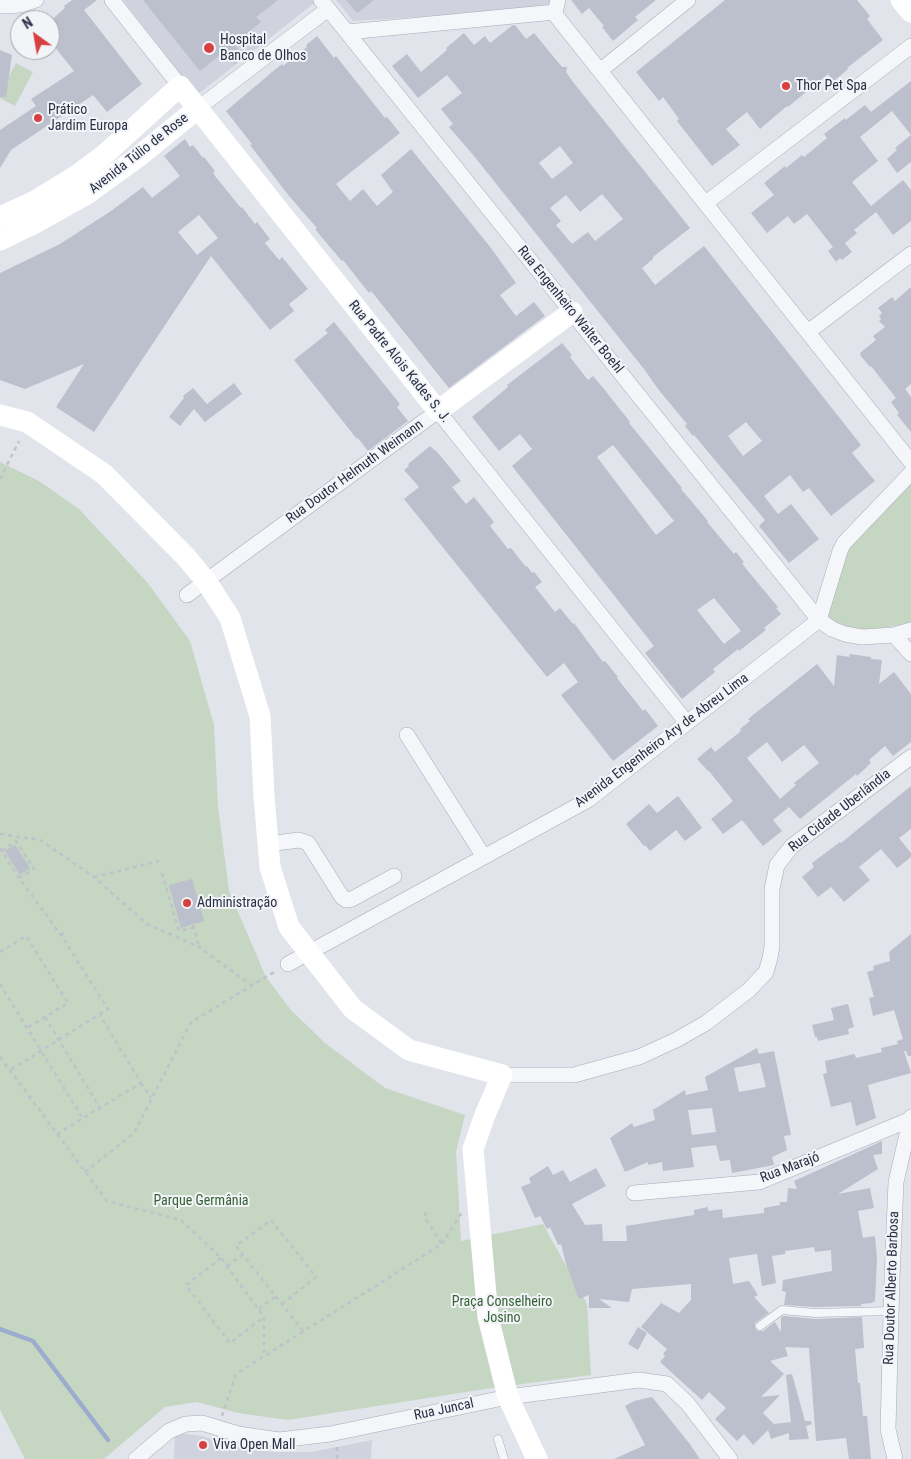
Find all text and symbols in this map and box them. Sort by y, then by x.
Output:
north arrow [10,10,60,60]
text: N [20,14,35,32]
place label: Hospital Banco de Olhos [220,32,306,64]
marker: Hospital Banco de Olhos [202,41,216,55]
place label: Thor Pet Spa [796,78,867,94]
marker: Thor Pet Spa [780,80,792,92]
place label: Prático Jardim Europa [48,102,128,134]
street label: Avenida Túlio de Rose [86,110,192,198]
marker: Prático Jardim Europa [32,112,44,124]
street label: Rua Engenheiro Walter Boehl [514,243,626,377]
street label: Rua Padre Alois Kades S. J. [344,297,454,427]
street label: Rua Doutor Helmuth Weimann [283,417,427,527]
street label: Avenida Engenheiro Ary de Abreu Lima [572,670,752,812]
street label: Rua Cidade Uberlândia [786,766,894,856]
place label: Administração [197,895,277,911]
marker: Administração [181,897,193,909]
street label: Rua Marajó [758,1149,822,1187]
park label: Parque Germânia [153,1193,249,1209]
street label: Rua Doutor Alberto Barbosa [881,1211,903,1365]
park label: Praça Conselheiro Josino [452,1294,552,1326]
street label: Rua Juncal [413,1395,475,1425]
place label: Viva Open Mall [213,1437,295,1453]
marker: Viva Open Mall [197,1439,209,1451]

